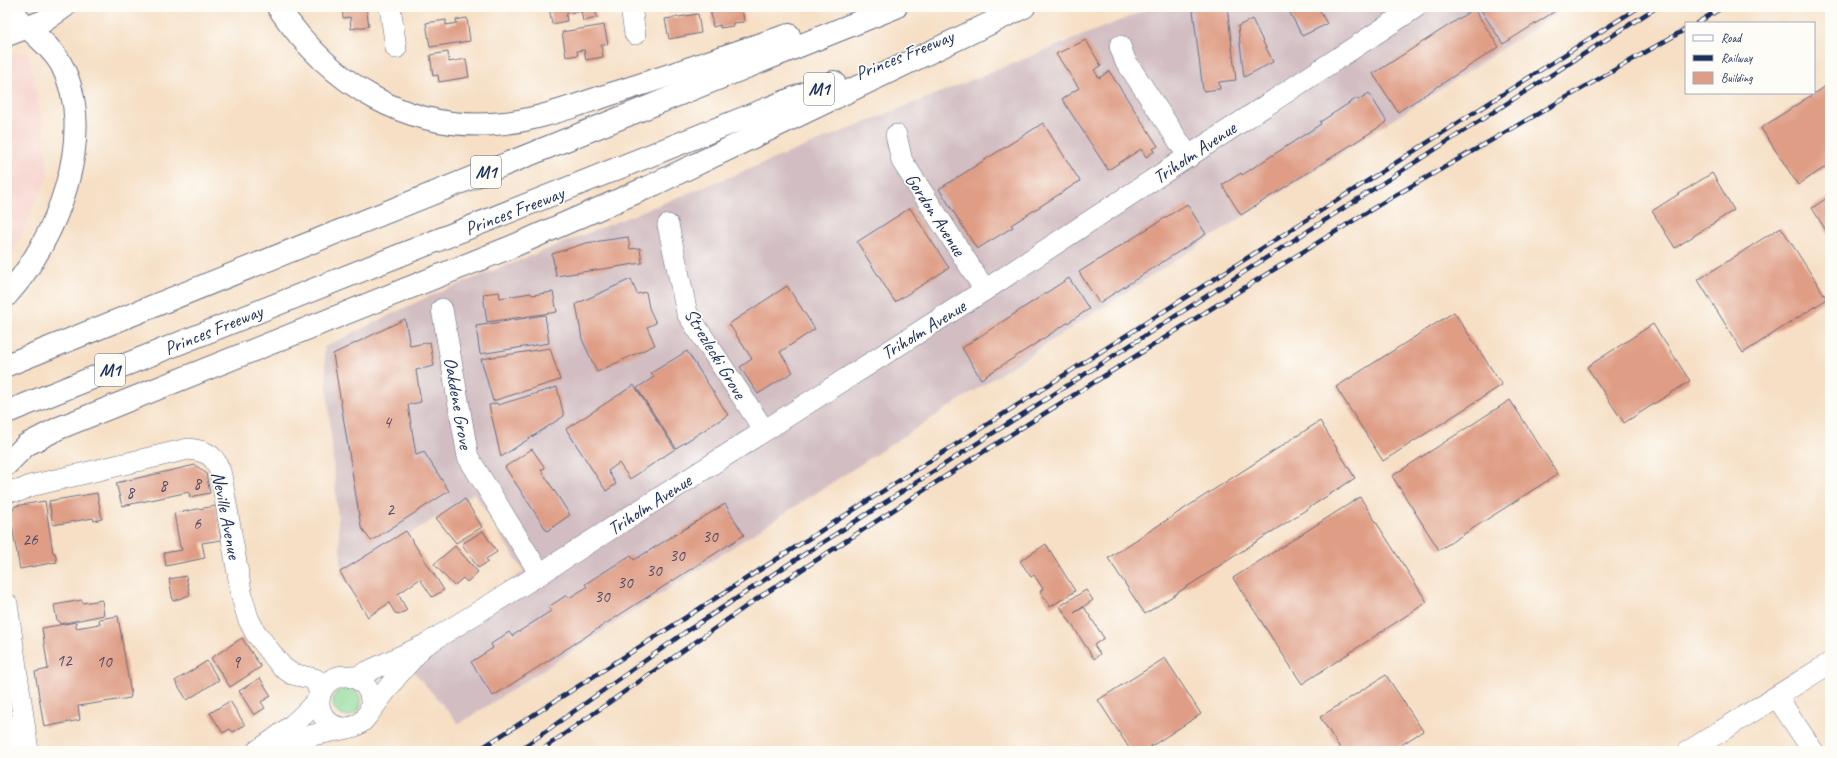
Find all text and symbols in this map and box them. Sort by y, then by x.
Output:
legend [1685,22,1815,94]
street label: Princes Freeway [852,24,958,86]
text: Road [1721,30,1743,46]
text: Railway [1721,50,1753,66]
text: Building [1721,70,1753,86]
road number: M1 [804,73,834,105]
street label: Triholm Avenue [1148,115,1242,189]
road number: M1 [471,156,501,188]
street label: Gordon Avenue [900,169,972,262]
street label: Princes Freeway [462,181,569,241]
street label: Triholm Avenue [877,293,972,365]
street label: Princes Freeway [161,299,267,361]
street label: Strezlecki Grove [679,304,752,405]
road number: M1 [95,354,125,386]
street label: Oakdene Grove [438,355,478,453]
house number: 4 [383,412,393,433]
street label: Triholm Avenue [603,468,698,541]
street label: Neville Avenue [206,469,247,563]
house number: 8 [193,473,203,494]
house number: 8 [159,475,169,496]
house number: 8 [126,482,136,503]
house number: 2 [386,499,395,520]
house number: 6 [193,513,202,534]
house number: 30 [702,526,719,547]
house number: 26 [22,529,39,550]
house number: 30 [669,545,686,566]
house number: 30 [646,560,663,581]
house number: 30 [617,572,634,593]
house number: 30 [594,586,611,607]
house number: 12 [56,650,73,671]
house number: 10 [96,651,113,672]
house number: 9 [232,652,241,673]

